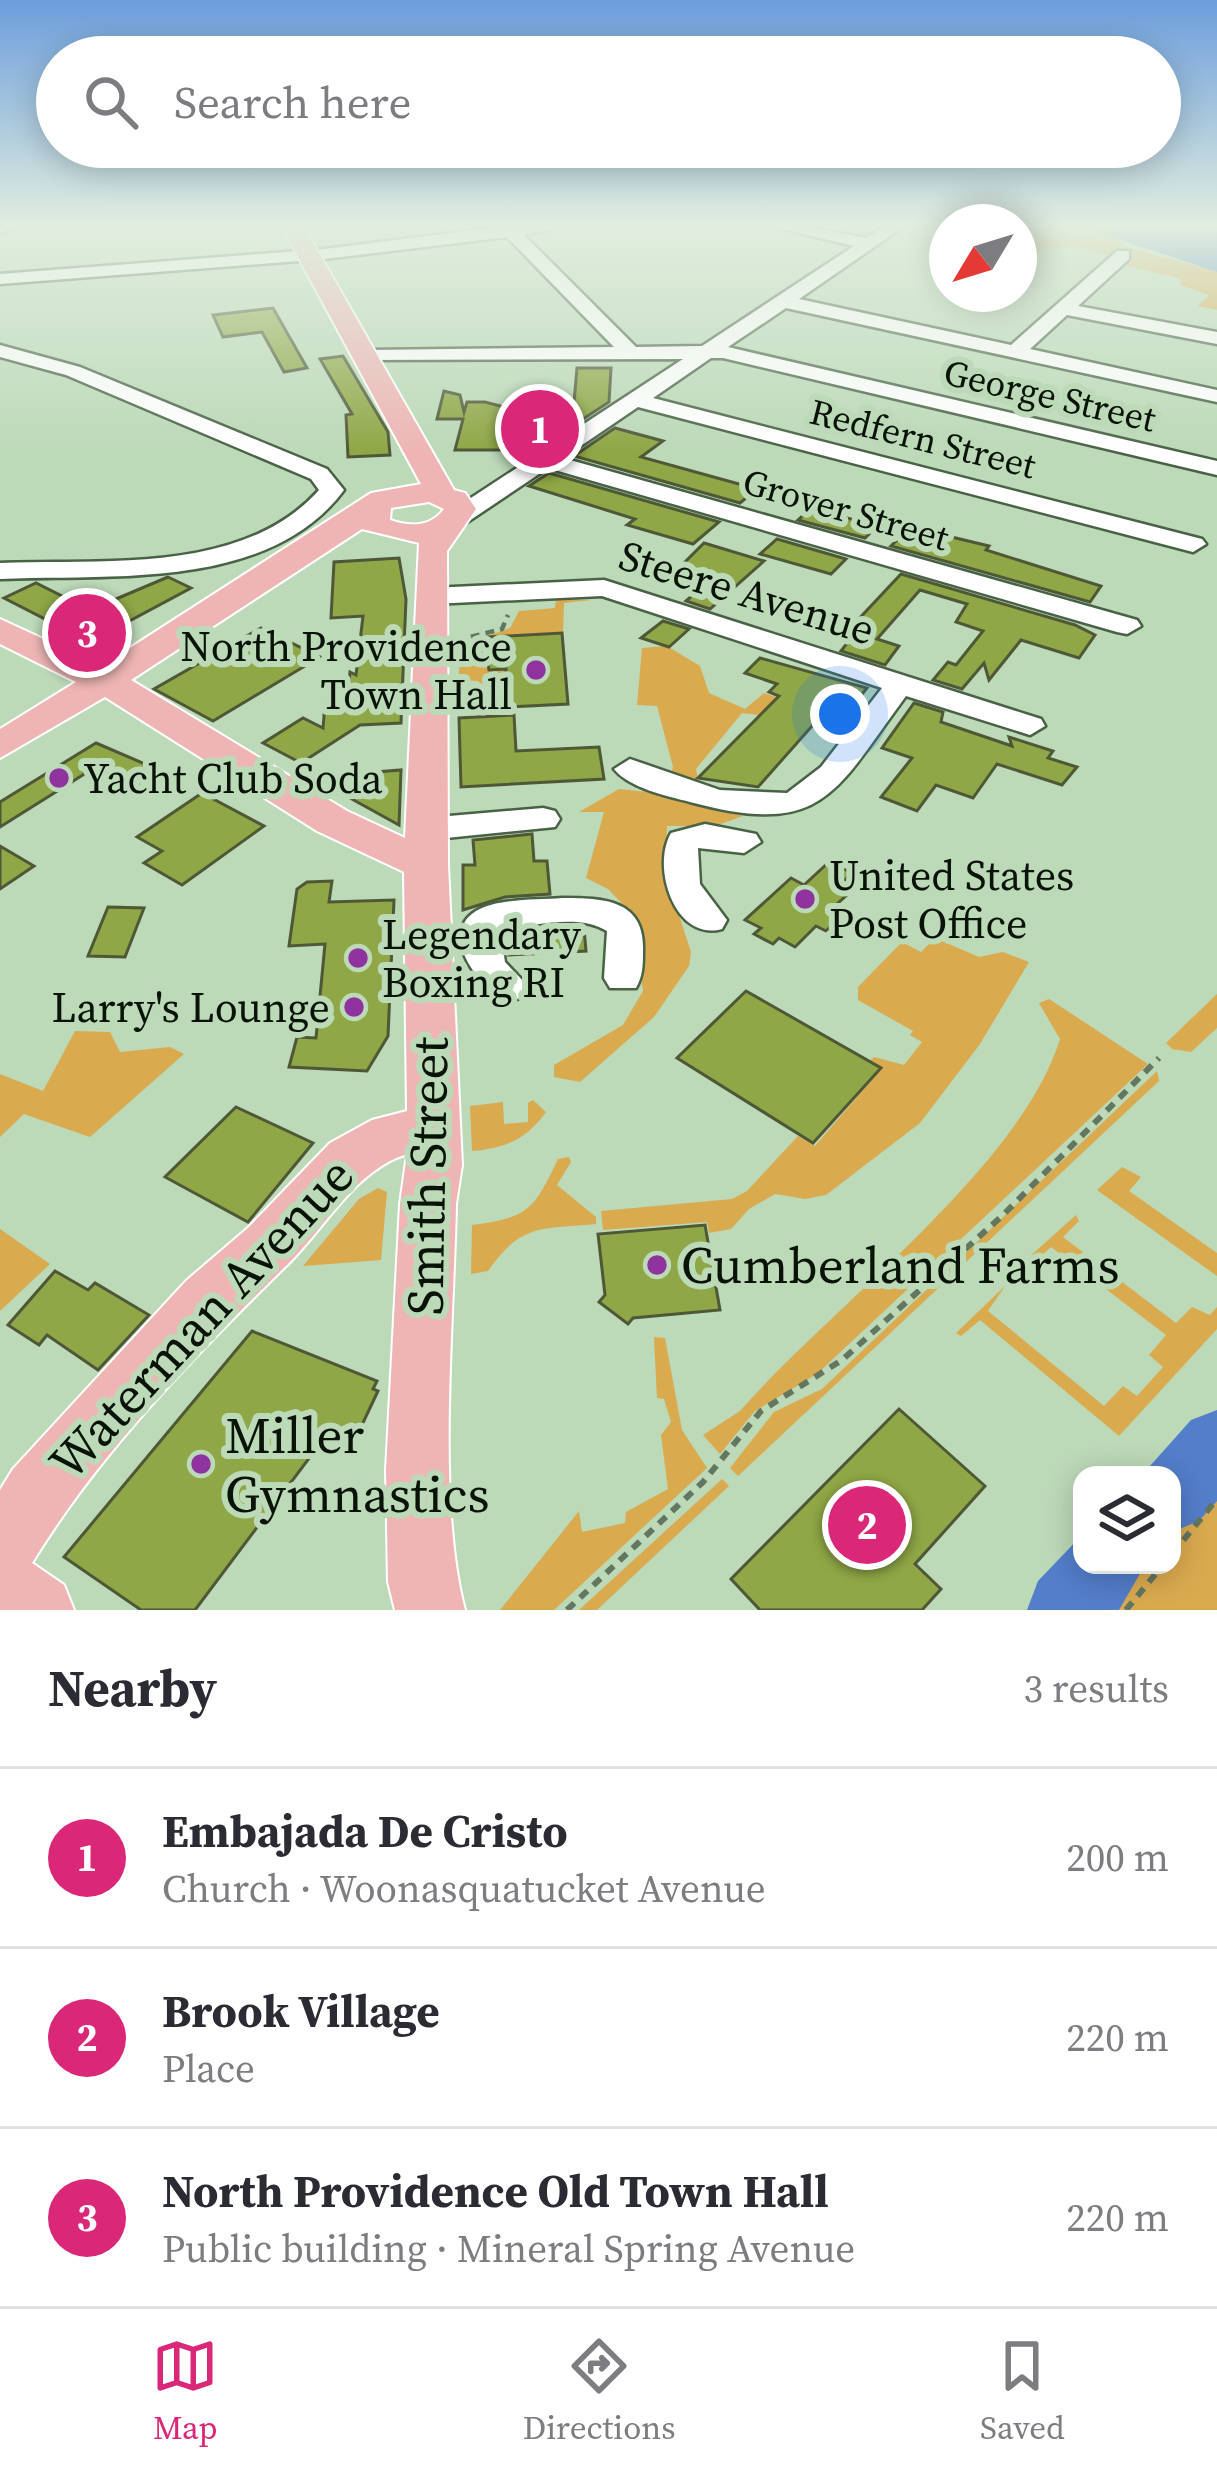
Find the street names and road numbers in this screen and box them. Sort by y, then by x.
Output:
street label: George Street [939,347,1161,444]
street label: Redfern Street [805,387,1041,490]
street label: Grover Street [737,457,955,562]
street label: Steere Avenue [612,526,882,658]
street label: Smith Street [390,1036,464,1316]
street label: Waterman Avenue [33,1141,369,1495]

